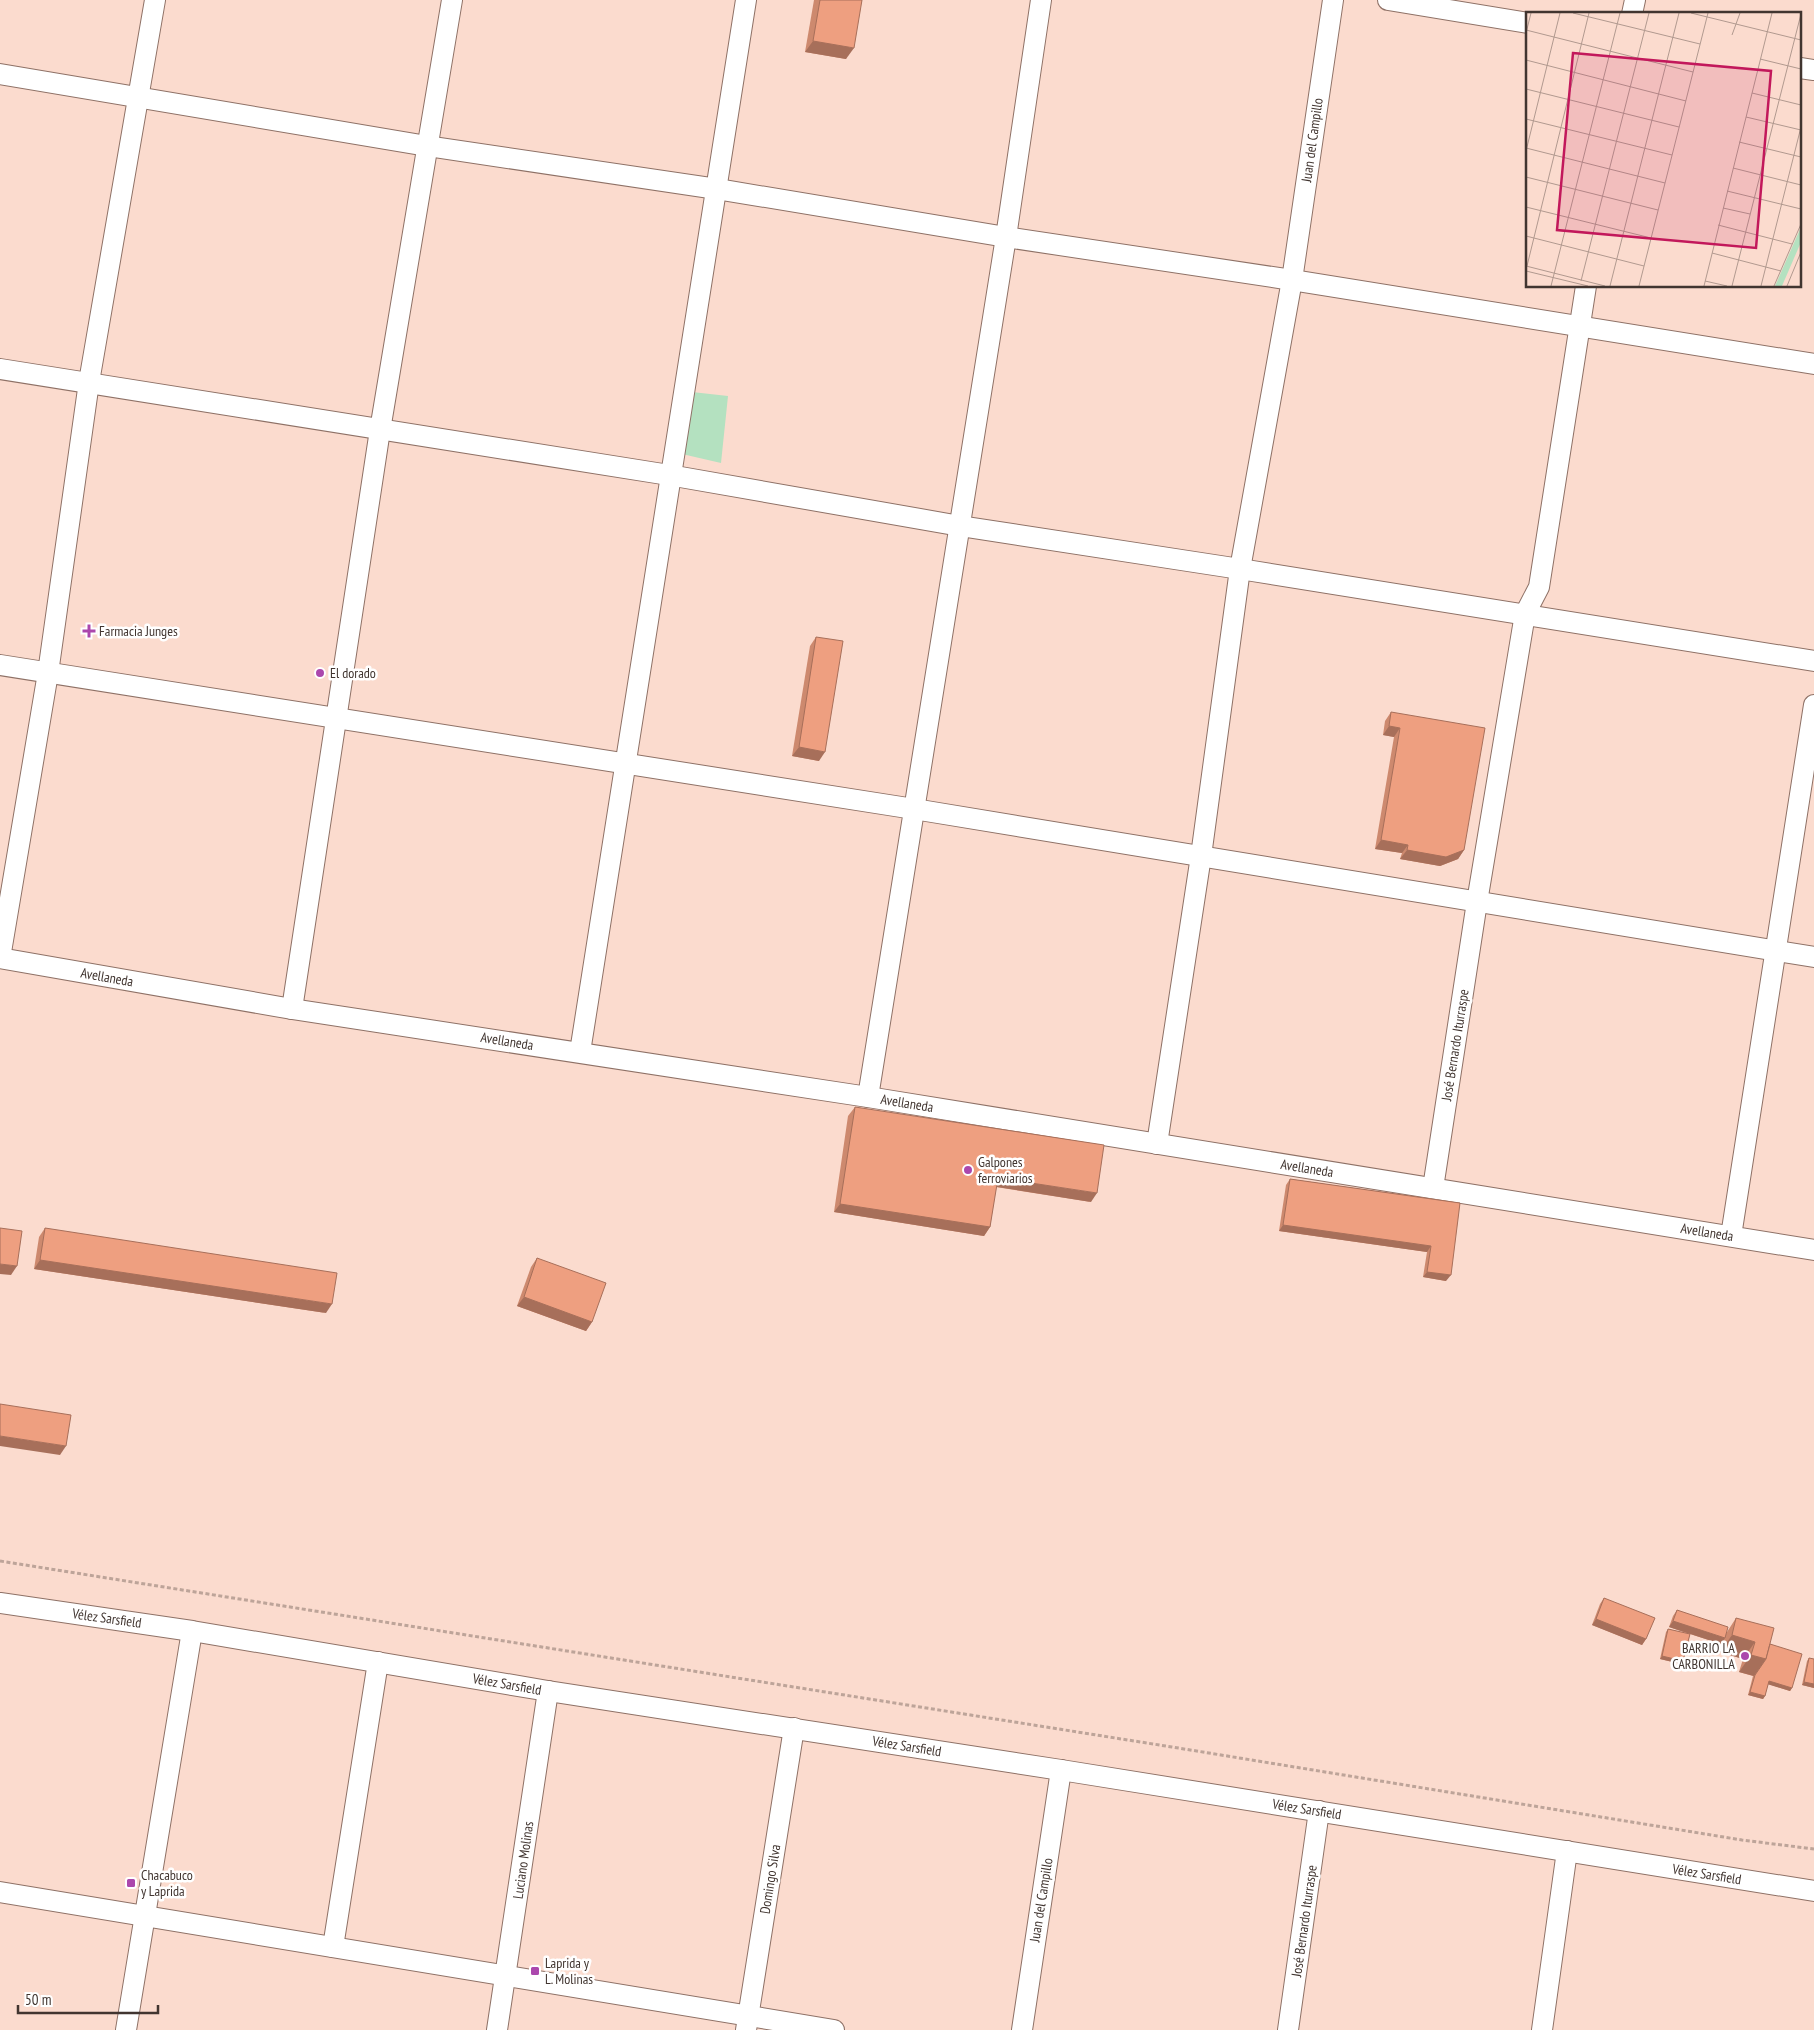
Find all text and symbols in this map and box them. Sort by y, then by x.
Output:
inset map [1526,12,1802,288]
street label: Juan del Campillo [1297,97,1327,184]
place label: Farmacia Junges [99,622,178,640]
marker: Farmacia Junges [83,625,95,637]
place label: El dorado [330,664,376,682]
marker: El dorado [314,667,326,679]
street label: Avellaneda [79,964,135,990]
street label: José Bernardo Iturraspe [1437,988,1473,1103]
street label: Avellaneda [479,1028,535,1054]
street label: Avellaneda [879,1090,935,1116]
place label: Galpones ferroviarios [978,1153,1033,1187]
street label: Avellaneda [1279,1155,1335,1181]
marker: Galpones ferroviarios [962,1164,974,1176]
street label: Avellaneda [1679,1219,1735,1245]
street label: Vélez Sarsfield [70,1604,143,1632]
place label: BARRIO LA CARBONILLA [1672,1639,1735,1673]
marker: BARRIO LA CARBONILLA [1739,1650,1751,1662]
street label: Vélez Sarsfield [470,1669,543,1699]
street label: Vélez Sarsfield [870,1732,943,1760]
street label: Vélez Sarsfield [1270,1795,1343,1823]
street label: Luciano Molinas [509,1820,537,1900]
street label: Domingo Silva [756,1843,784,1915]
street label: Juan del Campillo [1025,1857,1057,1944]
street label: Vélez Sarsfield [1670,1860,1743,1888]
street label: José Bernardo Iturraspe [1287,1864,1321,1979]
place label: Chacabuco y Laprida [141,1866,193,1900]
marker: Chacabuco y Laprida [125,1877,137,1889]
place label: Laprida y L. Molinas [545,1954,593,1988]
marker: Laprida y L. Molinas [529,1965,541,1977]
scale bar [18,1982,158,2014]
text: 50 m [25,1990,51,2009]

